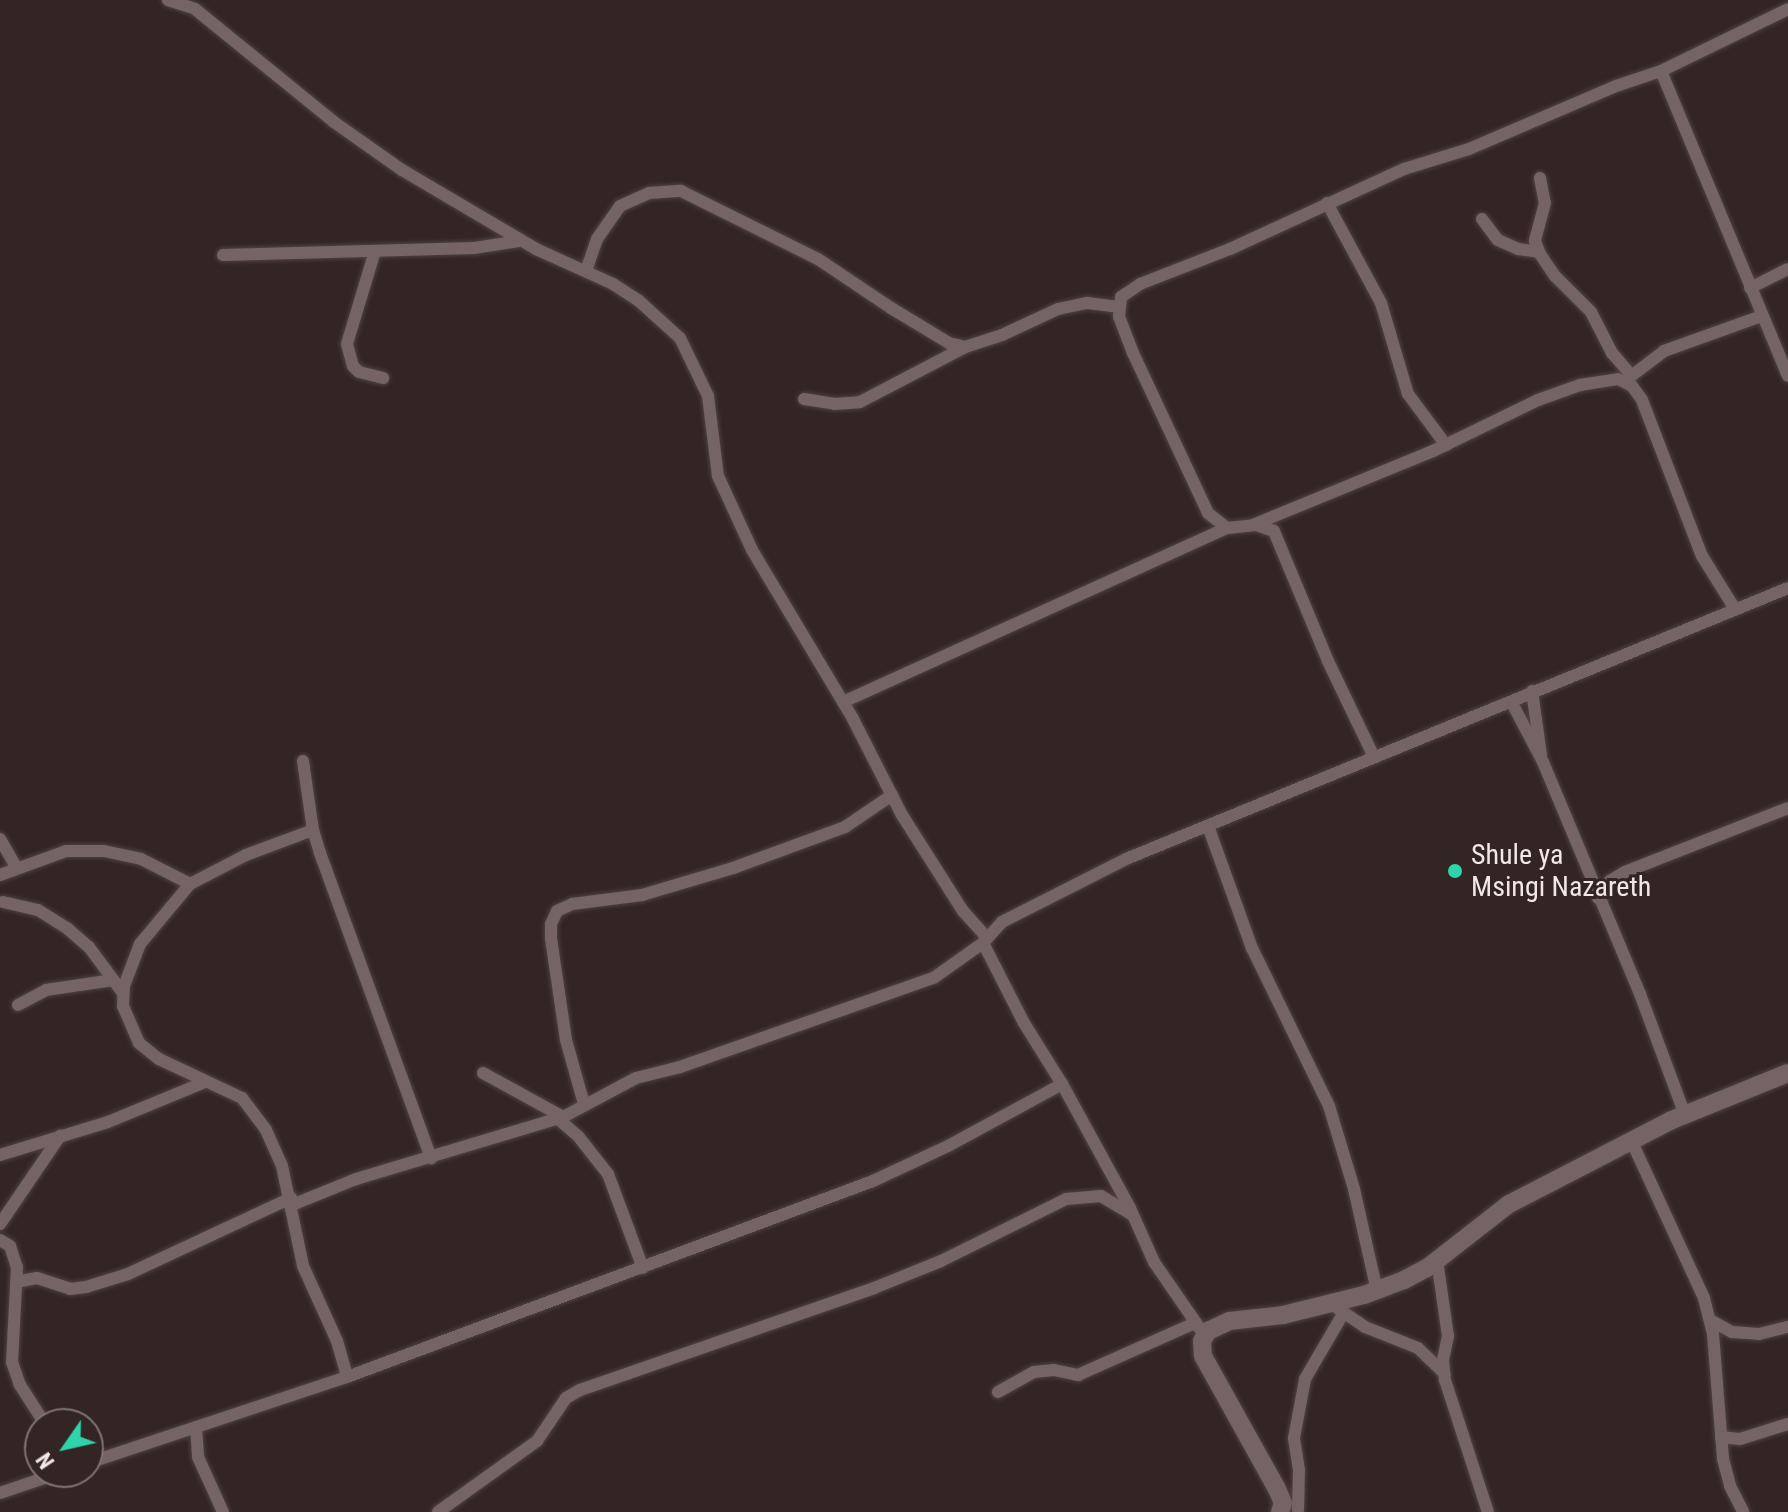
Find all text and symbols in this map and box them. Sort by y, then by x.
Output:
place label: Shule ya Msingi Nazareth [1471,838,1651,904]
marker: Shule ya Msingi Nazareth [1446,862,1464,880]
north arrow [24,1408,104,1488]
text: N [31,1448,59,1473]

